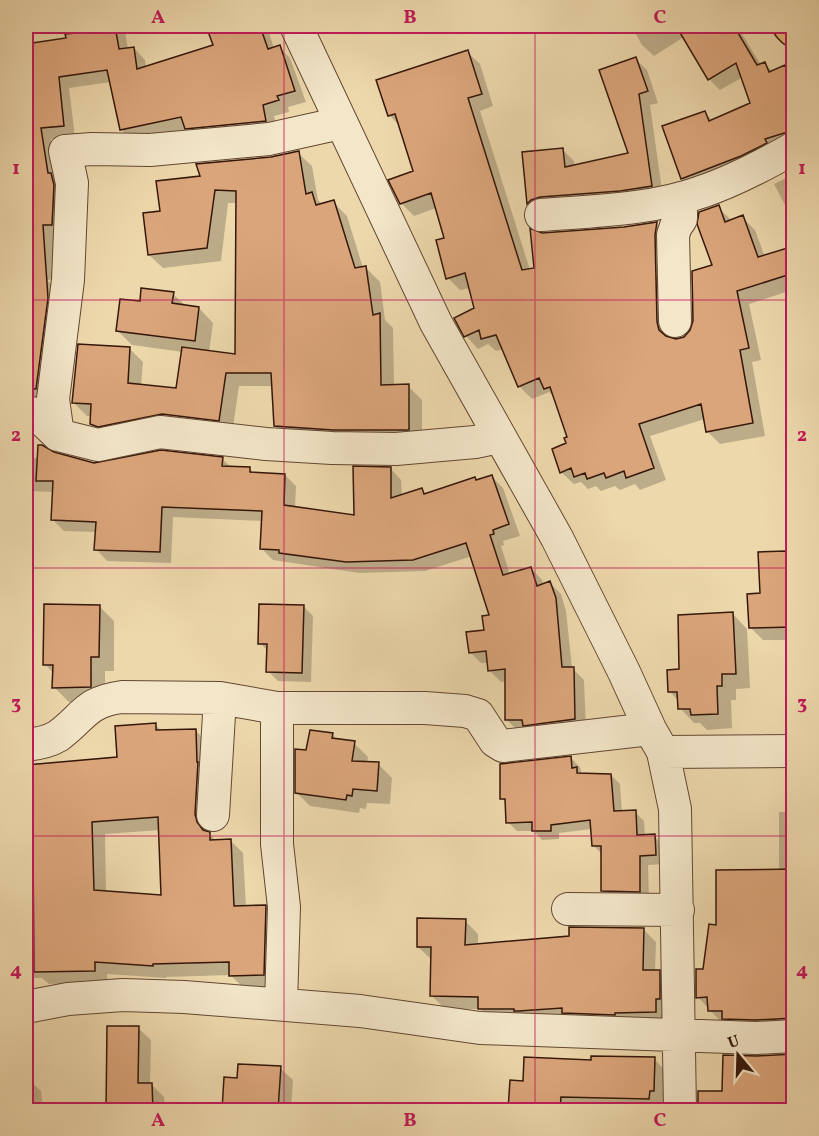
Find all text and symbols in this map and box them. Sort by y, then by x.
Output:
text: A [151,4,165,32]
text: B [403,4,417,32]
text: C [654,4,667,32]
text: 1 [12,155,20,183]
text: 1 [798,155,806,183]
text: 2 [11,422,21,450]
text: 2 [797,422,807,450]
text: 3 [11,690,21,718]
text: 3 [797,690,807,718]
text: 4 [10,957,22,985]
text: 4 [796,957,808,985]
north arrow [708,1025,768,1085]
text: U [725,1031,743,1055]
text: A [151,1107,165,1135]
text: B [403,1107,417,1135]
text: C [654,1107,667,1135]

